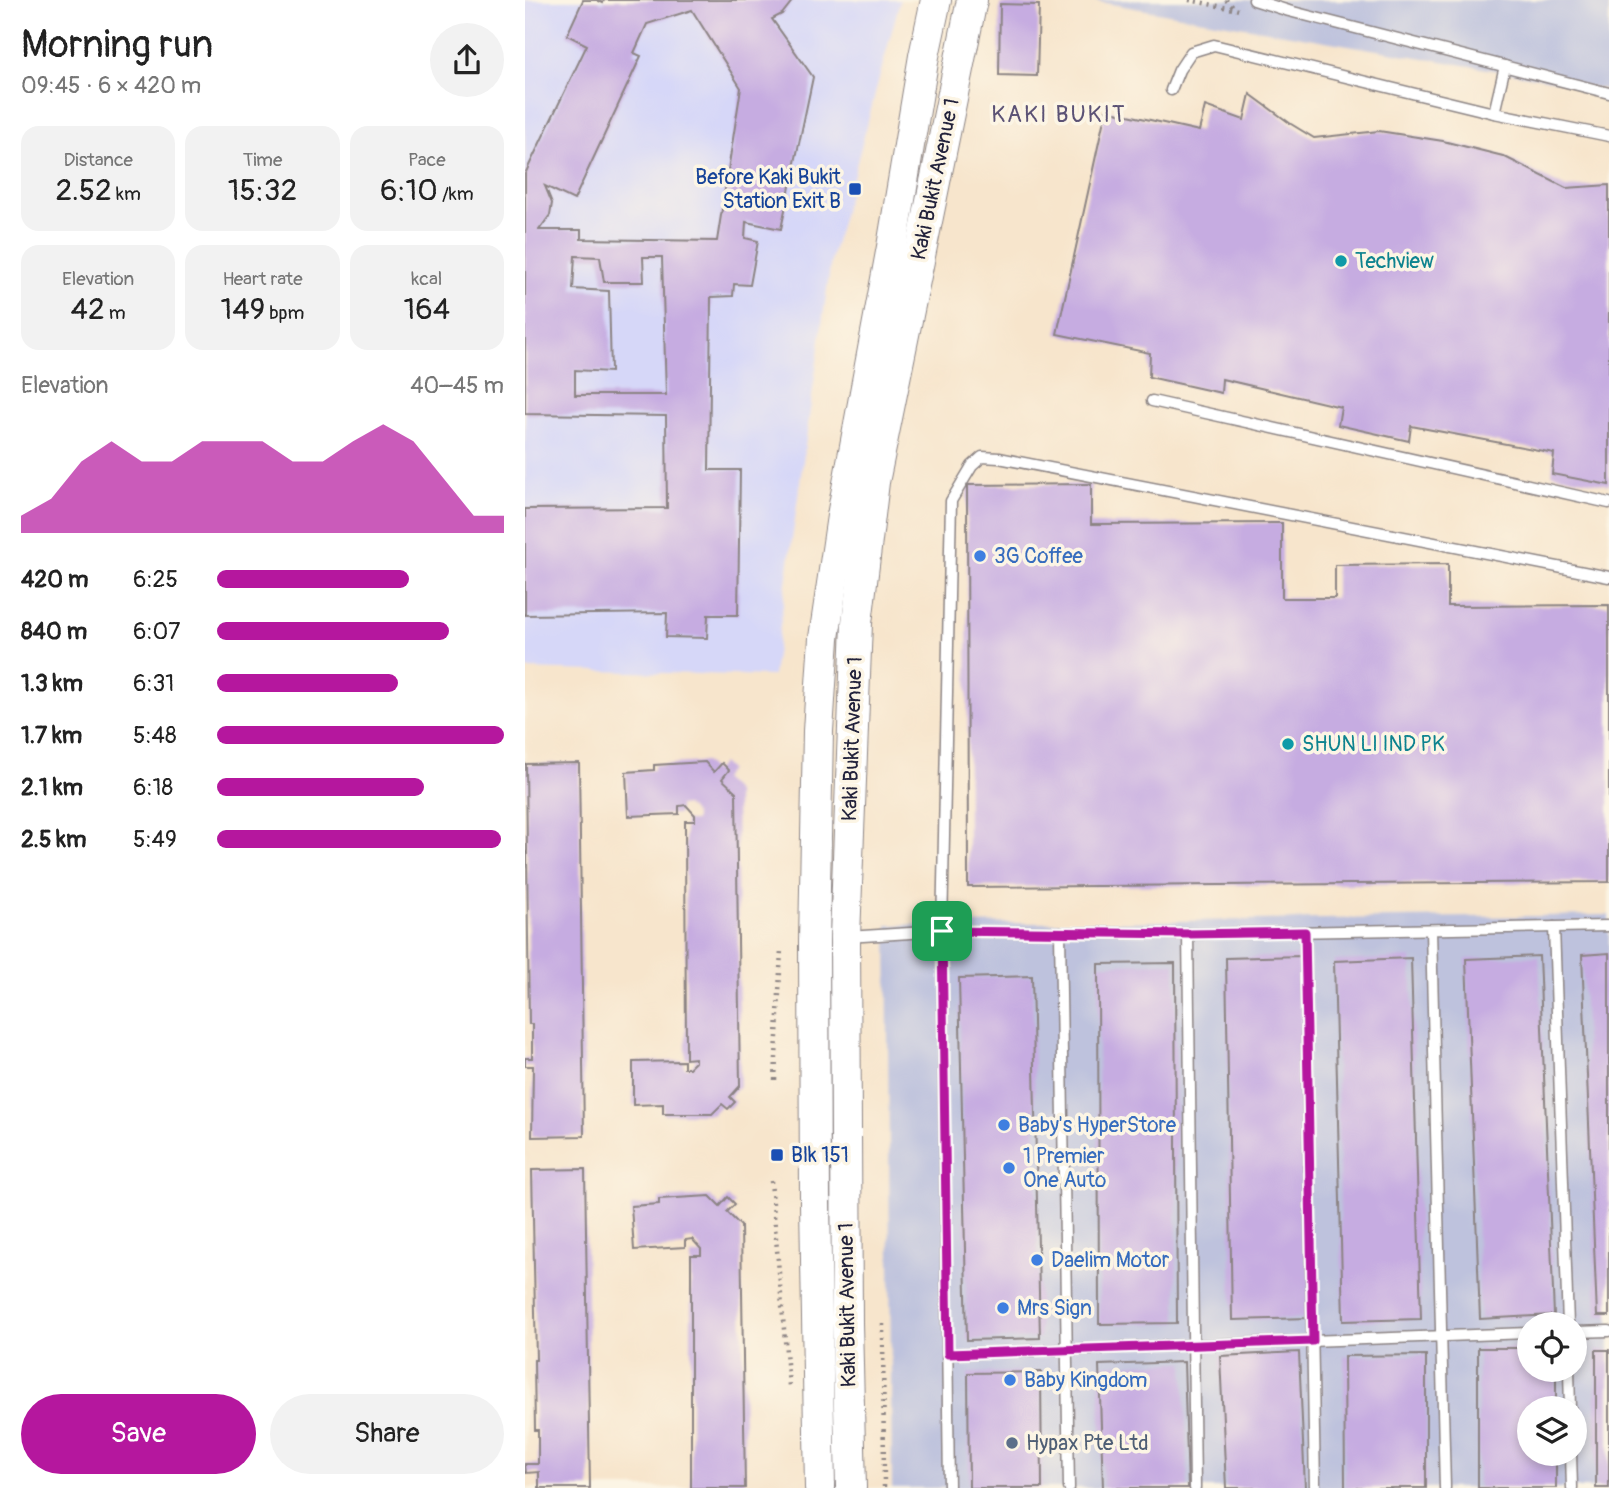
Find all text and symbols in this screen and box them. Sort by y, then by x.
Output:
text: Morning run [21,21,213,69]
button: share [430,23,504,97]
text: 09:45 · 6 × 420 m [21,71,201,100]
street label: Kaki Bukit Avenue 1 [905,96,966,262]
district label: KAKI BUKIT [991,100,1127,129]
text: Distance [63,148,133,172]
text: Time [243,148,282,172]
text: Pace [408,148,446,172]
place label: Before Kaki Bukit Station Exit B [695,164,842,215]
text: 2.52 [56,172,112,209]
text: 15:32 [228,172,297,209]
text: 6:10 [380,172,438,209]
marker: Before Kaki Bukit Station Exit B [847,181,863,197]
text: km [112,182,141,206]
text: /km [438,182,474,206]
place label: Techview [1355,248,1434,275]
marker: Techview [1333,253,1349,269]
text: Elevation [62,267,134,291]
text: Heart rate [222,267,303,291]
text: kcal [411,267,442,291]
text: 42 [71,291,105,328]
text: 149 [221,291,265,328]
text: 164 [404,291,450,328]
text: m [105,301,126,325]
text: bpm [265,301,304,325]
text: Elevation [21,371,109,400]
text: 40–45 m [410,371,504,400]
place label: 3G Coffee [994,543,1084,570]
marker: 3G Coffee [972,548,988,564]
text: 420 m [21,565,88,594]
text: 6:25 [133,565,178,594]
text: 840 m [21,617,87,646]
text: 6:07 [133,617,180,646]
street label: Kaki Bukit Avenue 1 [836,656,869,822]
text: 1.3 km [21,669,83,698]
text: 6:31 [133,669,174,698]
text: 1.7 km [21,721,82,750]
text: 5:48 [133,721,177,750]
place label: SHUN LI IND PK [1302,731,1445,758]
marker: SHUN LI IND PK [1280,736,1296,752]
text: 2.1 km [21,773,83,802]
text: 6:18 [133,773,173,802]
text: 2.5 km [21,825,86,854]
text: 5:49 [133,825,177,854]
pin [912,901,972,961]
icon: arrive [923,912,961,950]
place label: Baby's HyperStore [1018,1112,1177,1139]
marker: Baby's HyperStore [996,1117,1012,1133]
place label: Blk 151 [791,1142,849,1169]
place label: 1 Premier One Auto [1023,1143,1106,1194]
marker: Blk 151 [769,1147,785,1163]
marker: 1 Premier One Auto [1001,1160,1017,1176]
street label: Kaki Bukit Avenue 1 [833,1222,862,1388]
place label: Daelim Motor [1051,1247,1170,1274]
marker: Daelim Motor [1029,1252,1045,1268]
place label: Mrs Sign [1017,1295,1092,1322]
marker: Mrs Sign [995,1300,1011,1316]
map controls [1517,1312,1587,1466]
button: locate [1517,1312,1587,1382]
place label: Baby Kingdom [1024,1367,1147,1394]
marker: Baby Kingdom [1002,1372,1018,1388]
button: Save [21,1394,256,1474]
button: Share [270,1394,504,1474]
button: layers [1517,1396,1587,1466]
place label: Hypax Pte Ltd [1026,1430,1149,1457]
marker: Hypax Pte Ltd [1004,1435,1020,1451]

